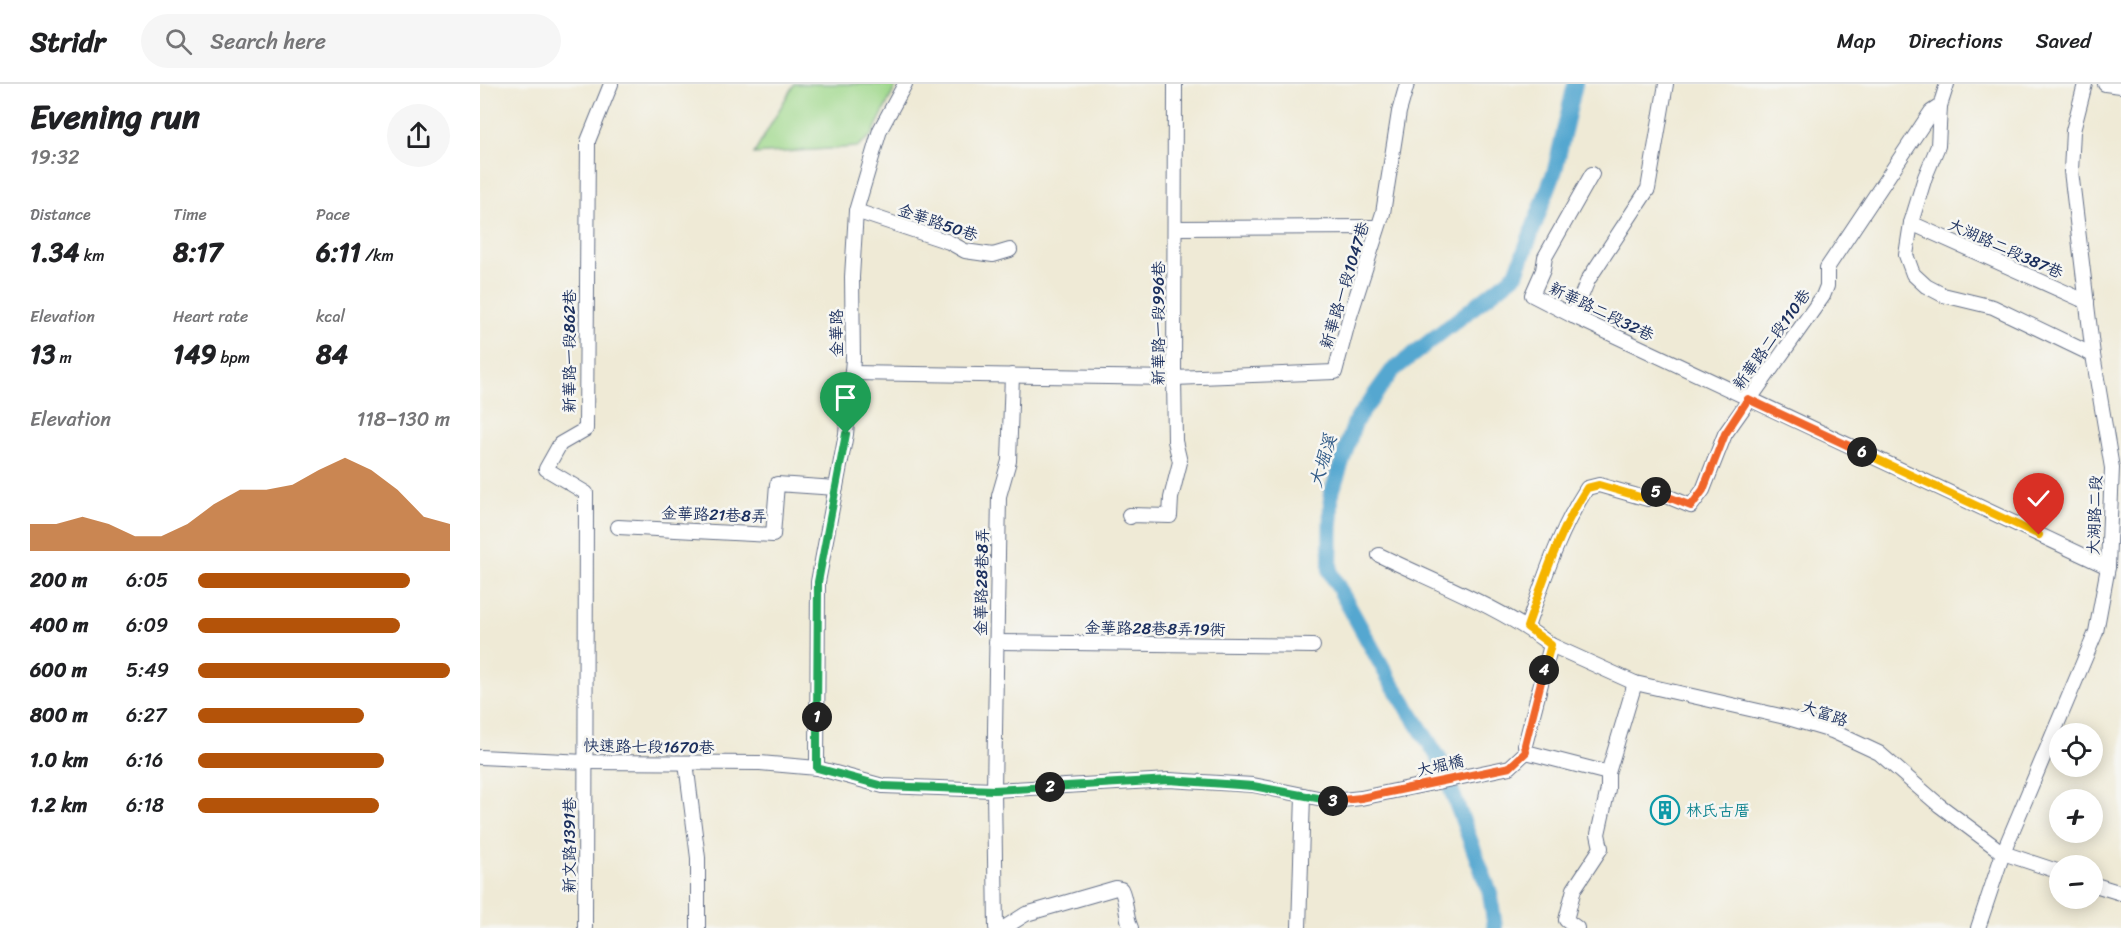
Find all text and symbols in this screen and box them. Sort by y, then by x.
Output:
search box [141,14,561,68]
text: Stridr [30,17,105,66]
text: Search here [210,22,326,61]
text: Map [1837,22,1875,60]
text: Directions [1908,22,2003,60]
text: Saved [2036,22,2091,60]
icon: search [162,25,195,58]
text: Evening run [30,88,200,146]
button: share [387,104,450,167]
text: 19:32 [30,140,79,175]
street label: 金華路50巷 [893,195,982,250]
text: Distance [30,200,91,229]
text: Time [173,200,207,229]
text: Pace [316,200,350,229]
street label: 大湖路二段387巷 [1943,210,2068,287]
street label: 新華路一段1047巷 [1311,218,1378,353]
text: 1.34 [30,229,80,275]
text: 8:17 [173,229,223,275]
text: 6:11 [316,229,361,275]
text: km [80,241,104,270]
text: /km [361,241,394,270]
street label: 新華路一段996巷 [1144,261,1173,385]
street label: 新華路二段32巷 [1544,273,1659,349]
street label: 新華路二段110巷 [1724,282,1818,396]
street label: 新華路一段862巷 [555,289,584,413]
text: Elevation [30,302,95,331]
text: Heart rate [173,302,248,331]
text: kcal [316,302,345,331]
street label: 金華路 [822,309,851,357]
text: 13 [30,331,55,377]
text: 149 [173,331,216,377]
text: 84 [316,331,348,377]
text: m [55,343,72,372]
text: bpm [216,343,250,372]
pin [820,372,871,434]
icon: arrive [829,381,862,414]
text: Elevation [30,402,111,437]
text: 118–130 m [357,402,450,437]
water label: 大堀溪 [1300,430,1346,491]
pin: 6 [1847,437,1877,467]
text: 6 [1857,437,1867,466]
pin [2013,473,2064,535]
street label: 大湖路二段 [2079,475,2110,556]
pin: 5 [1641,477,1671,507]
text: 5 [1651,477,1661,506]
icon: check [2022,482,2055,515]
street label: 金華路21巷8弄 [661,498,767,531]
street label: 金華路28巷8弄 [966,527,997,637]
text: 200 m [30,563,87,598]
text: 6:05 [126,563,168,598]
text: 400 m [30,608,88,643]
text: 6:09 [126,608,168,643]
street label: 金華路28巷8弄19衖 [1084,613,1226,644]
text: 600 m [30,653,87,688]
text: 5:49 [126,653,169,688]
pin: 4 [1529,655,1559,685]
text: 4 [1539,655,1549,684]
street label: 大富路 [1797,692,1852,735]
text: 800 m [30,698,88,733]
text: 6:27 [126,698,166,733]
pin: 1 [802,702,832,732]
text: 1 [814,702,820,731]
map controls [2049,723,2103,909]
button: locate [2049,723,2103,777]
street label: 快速路七段1670巷 [583,731,715,762]
text: 1.0 km [30,743,88,778]
text: 6:16 [126,743,163,778]
street label: 大堀橋 [1413,746,1467,785]
pin: 2 [1035,772,1065,802]
text: 2 [1045,772,1055,801]
pin: 3 [1318,786,1348,816]
text: 3 [1329,786,1337,815]
text: 1.2 km [30,788,87,823]
text: 6:18 [126,788,164,823]
button: + [2049,789,2103,843]
building icon: 林氏古厝 [1649,794,1681,826]
place label: 林氏古厝 [1686,796,1750,825]
street label: 新文路1391巷 [555,797,584,893]
button: − [2049,855,2103,909]

